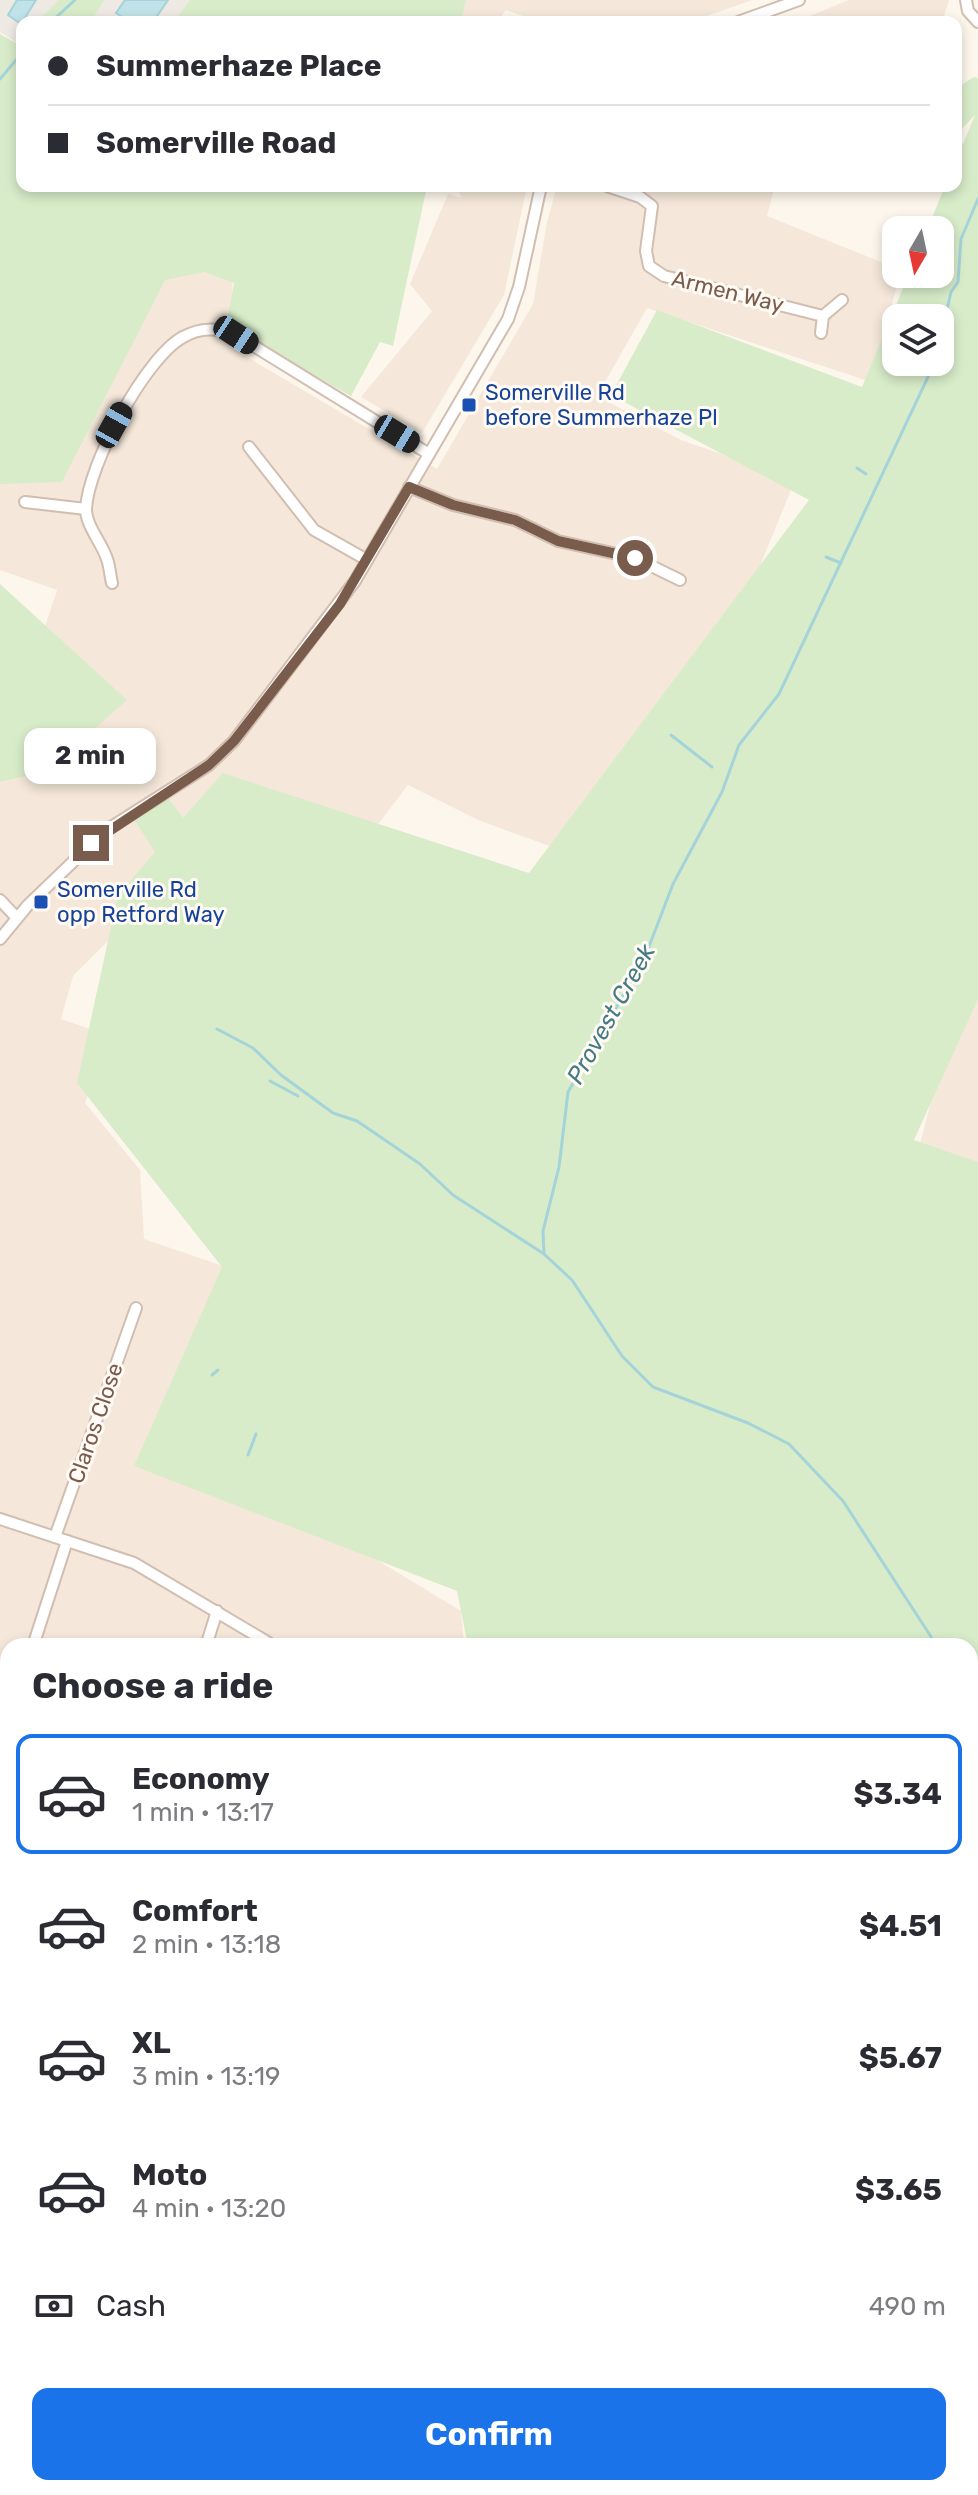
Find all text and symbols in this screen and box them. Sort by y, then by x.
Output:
text: Summerhaze Place [96,48,381,84]
text: Somerville Road [96,125,336,161]
north arrow [882,216,954,288]
map controls [882,216,954,376]
street label: Armen Way [669,265,787,318]
button: layers [882,304,954,376]
car [209,312,263,358]
place label: Somerville Rd before Summerhaze Pl [485,379,718,431]
marker: Somerville Rd before Summerhaze Pl [460,396,478,414]
car [92,398,136,452]
car [370,411,424,457]
route start [617,540,653,576]
callout: 2 min [25,727,157,783]
text: 2 min [55,740,125,771]
route end [73,825,109,861]
place label: Somerville Rd opp Retford Way [57,876,225,928]
marker: Somerville Rd opp Retford Way [32,893,50,911]
water label: Provest Creek [561,939,661,1089]
street label: Claros Close [62,1359,129,1487]
text: Choose a ride [32,1664,273,1707]
icon: car [36,1758,108,1830]
text: Economy [132,1761,270,1797]
text: $3.34 [853,1776,942,1812]
text: 1 min · 13:17 [132,1797,274,1828]
icon: car [36,1890,108,1962]
text: Comfort [132,1893,258,1929]
text: $4.51 [859,1908,942,1944]
text: 2 min · 13:18 [132,1929,281,1960]
icon: car [36,2022,108,2094]
text: XL [132,2025,171,2061]
text: $5.67 [859,2040,942,2076]
text: 3 min · 13:19 [132,2061,280,2092]
icon: car [36,2154,108,2226]
text: Moto [132,2157,207,2193]
text: $3.65 [855,2172,942,2208]
text: 4 min · 13:20 [132,2193,286,2224]
icon: cash [32,2284,76,2328]
text: Cash [96,2288,166,2324]
text: 490 m [869,2291,946,2322]
button: Confirm [32,2388,946,2480]

